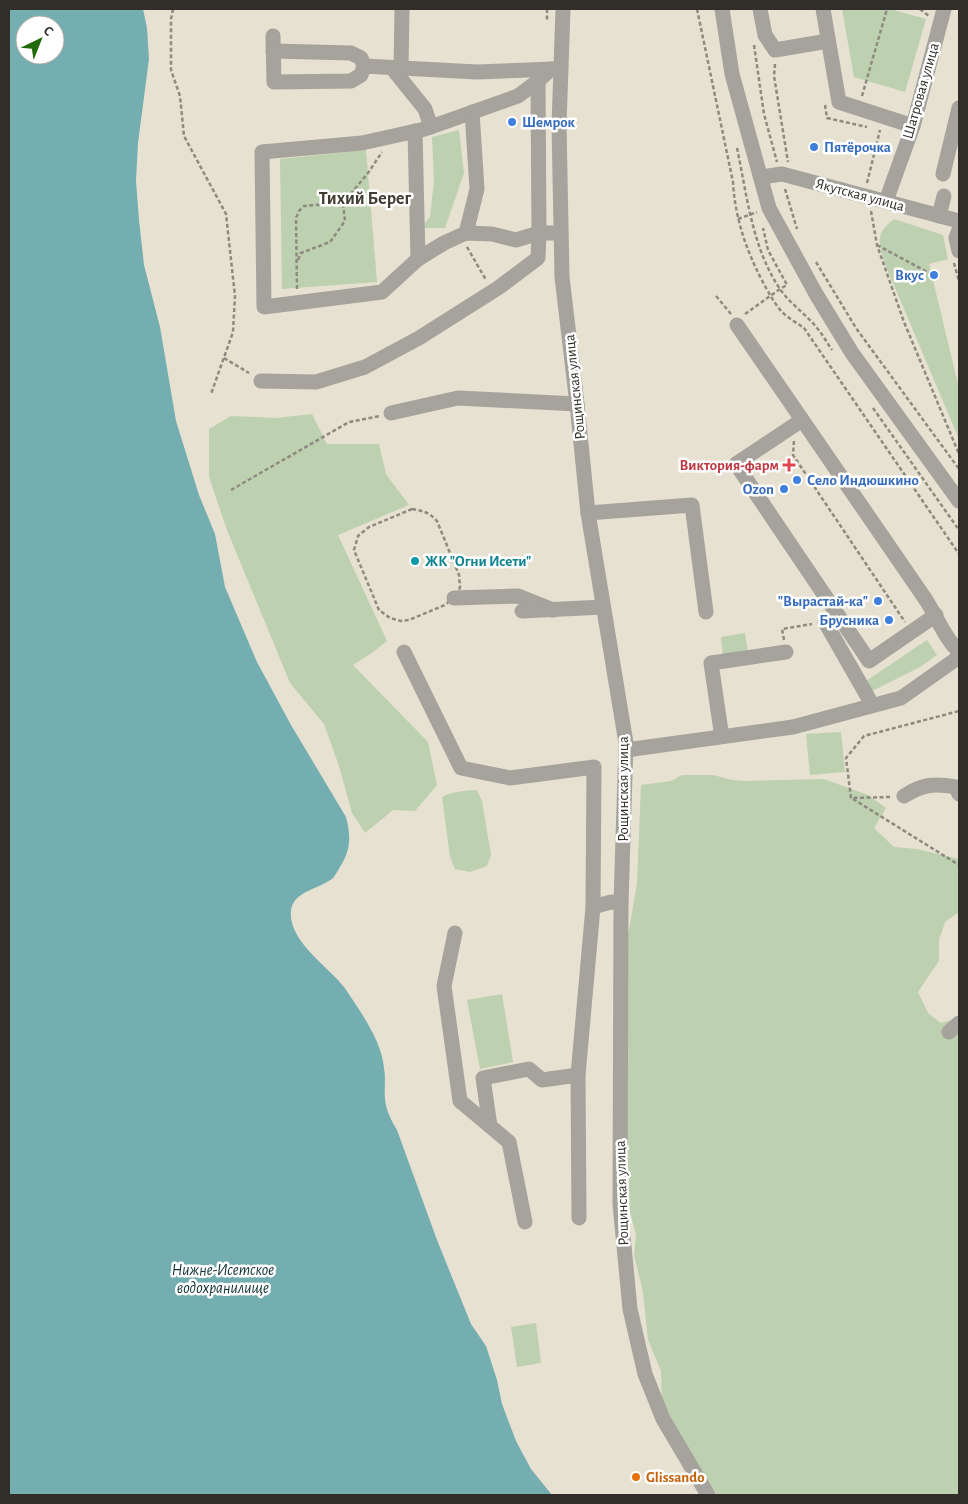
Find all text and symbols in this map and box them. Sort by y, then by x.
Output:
north arrow [15,15,65,65]
text: С [41,23,56,39]
street label: Шатровая улица [900,41,942,141]
place label: Шемрок [522,115,575,130]
marker: Шемрок [506,116,518,128]
place label: Пятёрочка [824,140,891,155]
marker: Пятёрочка [808,141,820,153]
street label: Якутская улица [814,176,906,214]
district label: Тихий Берег [319,190,412,208]
place label: Вкус [895,268,924,283]
marker: Вкус [928,269,940,281]
street label: Рощинская улица [562,334,588,440]
place label: Виктория-фарм [680,458,779,473]
marker: Виктория-фарм [783,459,795,471]
place label: Село Индюшкино [807,473,919,488]
marker: Село Индюшкино [791,474,803,486]
place label: Ozon [743,482,774,497]
marker: Ozon [778,483,790,495]
place label: ЖК "Огни Исети" [425,554,531,569]
marker: ЖК "Огни Исети" [409,555,421,567]
place label: "Вырастай-ка" [778,594,868,609]
marker: "Вырастай-ка" [872,595,884,607]
place label: Брусника [819,613,879,628]
marker: Брусника [883,614,895,626]
street label: Рощинская улица [616,736,631,842]
street label: Рощинская улица [613,1140,631,1246]
water label: Нижне-Исетское водохранилище [172,1262,274,1297]
place label: Glissando [646,1470,705,1485]
marker: Glissando [630,1471,642,1483]

